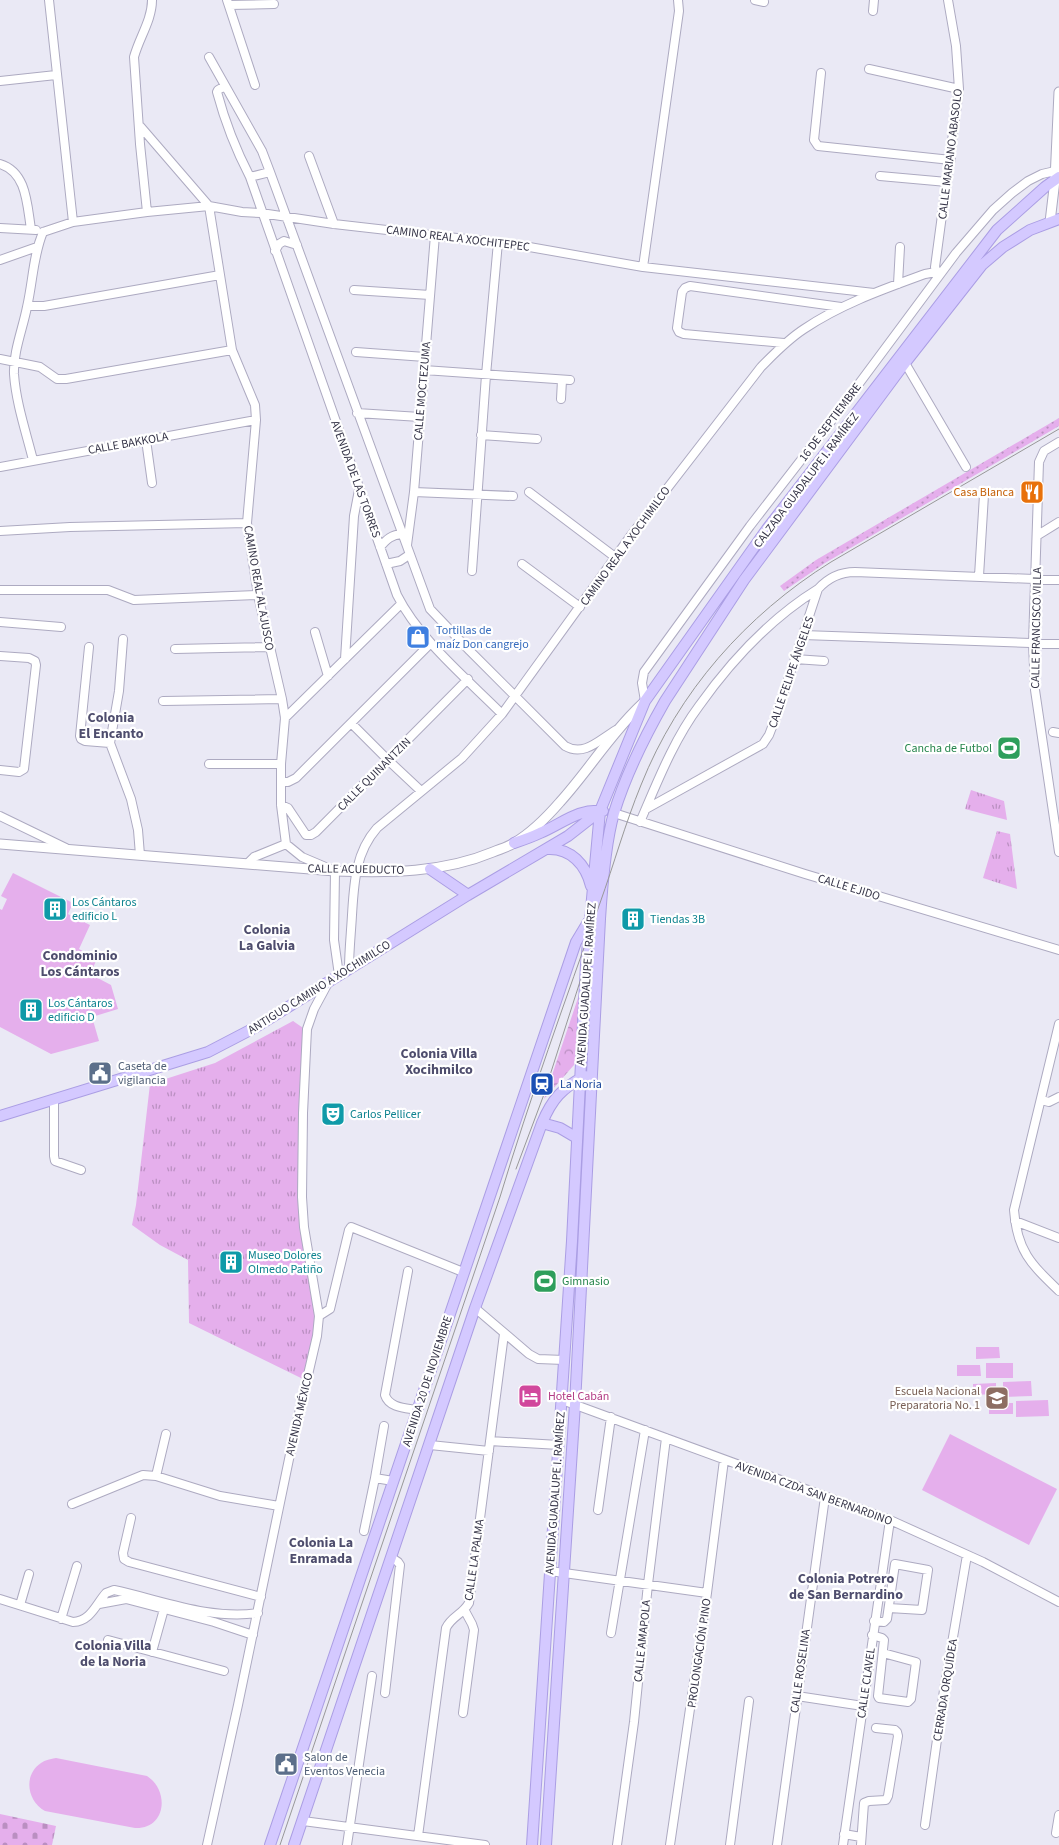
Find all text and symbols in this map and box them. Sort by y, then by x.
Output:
street label: CALLE MARIANO ABASOLO [934,88,967,220]
street label: CAMINO REAL A XOCHITEPEC [385,221,531,256]
street label: CALLE MOCTEZUMA [410,340,435,441]
street label: 16 DE SEPTIEMBRE [795,379,866,465]
street label: CALZADA GUADALUPE I. RAMÍREZ [750,409,863,552]
street label: AVENIDA DE LAS TORRES [326,418,385,540]
street label: CALLE BAKKOLA [87,428,170,459]
restaurant icon: Casa Blanca [1019,479,1045,505]
street label: CAMINO REAL A XOCHIMILCO [576,483,675,609]
place label: Casa Blanca [953,484,1014,501]
street label: CAMINO REAL AL AJUSCO [239,524,278,652]
street label: CALLE FRANCISCO VILLA [1027,567,1046,689]
street label: CALLE FELIPE ÁNGELES [764,614,819,730]
place label: Tortillas de maíz Don cangrejo [436,622,529,653]
shop icon: Tortillas de maíz Don cangrejo [405,624,431,650]
district label: Colonia El Encanto [79,708,144,744]
street label: CALLE QUINANTZIN [334,734,415,815]
sports icon: Cancha de Futbol [996,735,1022,761]
place label: Cancha de Futbol [905,740,992,757]
street label: CALLE ACUEDUCTO [307,860,405,879]
street label: CALLE EJIDO [816,870,882,905]
place label: Los Cántaros edificio L [72,894,136,925]
building icon: Los Cántaros edificio L [42,896,68,922]
street label: AVENIDA GUADALUPE I. RAMÍREZ [572,902,601,1066]
building icon: Tiendas 3B [620,906,646,932]
place label: Tiendas 3B [650,911,705,928]
district label: Colonia La Galvia [239,920,295,956]
street label: ANTIGUO CAMINO A XOCHIMILCO [245,936,394,1038]
district label: Condominio Los Cántaros [40,946,120,982]
place label: Los Cántaros edificio D [48,995,112,1026]
building icon: Los Cántaros edificio D [18,997,44,1023]
district label: Colonia Villa Xocihmilco [401,1044,477,1080]
place label: Caseta de vigilancia [118,1058,167,1089]
public building icon: Caseta de vigilancia [87,1060,113,1086]
station icon: La Noria [529,1071,555,1097]
place label: La Noria [560,1076,602,1093]
theatre icon: Carlos Pellicer [320,1101,346,1127]
place label: Carlos Pellicer [350,1106,422,1123]
place label: Museo Dolores Olmedo Patiño [248,1247,323,1278]
building icon: Museo Dolores Olmedo Patiño [218,1249,244,1275]
sports icon: Gimnasio [532,1268,558,1294]
place label: Gimnasio [562,1273,609,1290]
street label: AVENIDA 20 DE NOVIEMBRE [398,1314,457,1449]
street label: AVENIDA MÉXICO [282,1371,317,1457]
hotel icon: Hotel Cabán [517,1383,543,1409]
place label: Escuela Nacional Preparatoria No. 1 [889,1383,980,1414]
school or university icon: Escuela Nacional Preparatoria No. 1 [984,1385,1010,1411]
place label: Hotel Cabán [548,1388,609,1405]
street label: AVENIDA GUADALUPE I. RAMÍREZ [541,1411,570,1575]
street label: AVENIDA CZDA SAN BERNARDINO [733,1457,895,1530]
street label: CALLE LA PALMA [460,1518,489,1602]
district label: Colonia La Enramada [289,1533,353,1569]
district label: Colonia Potrero de San Bernardino [789,1569,903,1605]
street label: PROLONGACIÓN PINO [683,1597,716,1709]
street label: CALLE AMAPOLA [630,1599,655,1683]
street label: CALLE ROSELINA [786,1628,815,1714]
district label: Colonia Villa de la Noria [75,1636,151,1672]
street label: CERRADA ORQUÍDEA [929,1637,962,1742]
street label: CALLE CLAVEL [853,1646,880,1719]
place label: Salon de Eventos Venecia [304,1749,385,1780]
public building icon: Salon de Eventos Venecia [273,1751,299,1777]

